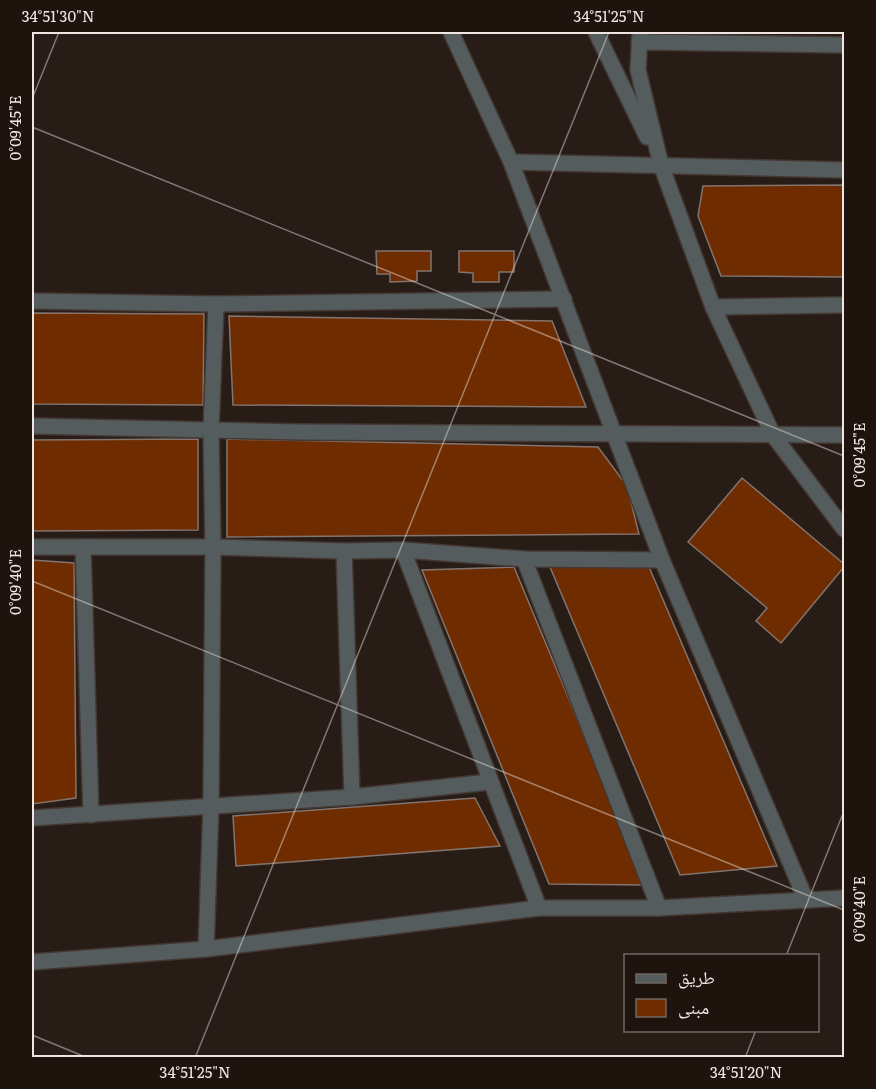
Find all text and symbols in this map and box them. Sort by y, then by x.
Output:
text: 34°51'30"N [22,4,94,27]
text: 34°51'25"N [573,4,645,27]
text: 0°09'45"E [3,96,26,160]
text: 0°09'45"E [847,423,870,487]
text: 0°09'40"E [3,549,26,615]
text: 0°09'40"E [847,876,870,942]
legend [624,954,819,1032]
text: طريق [678,963,715,990]
text: مبنى [678,993,709,1020]
text: 34°51'25"N [159,1060,231,1083]
text: 34°51'20"N [710,1060,782,1083]

